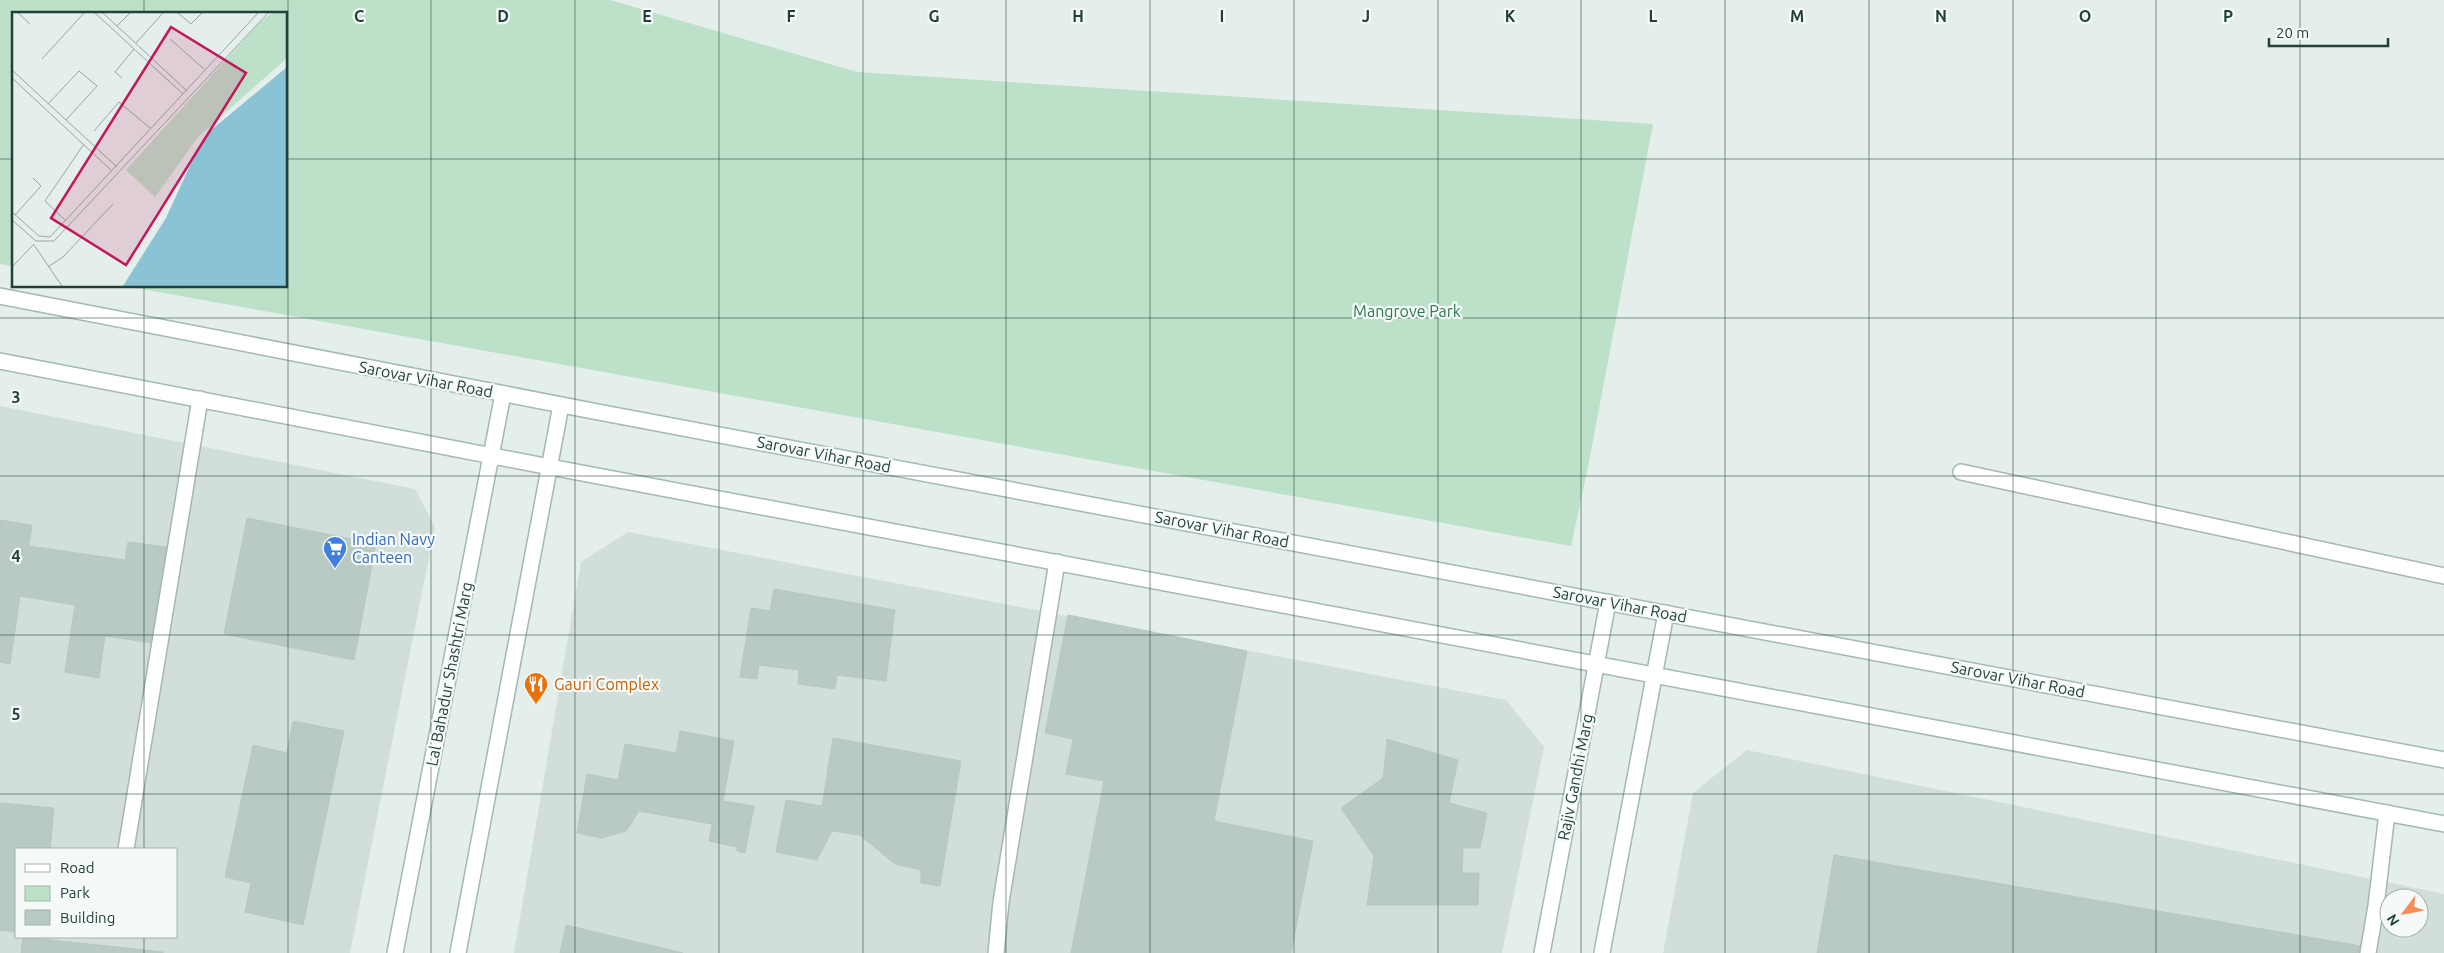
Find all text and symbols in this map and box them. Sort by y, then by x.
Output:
text: C [354,7,364,25]
text: D [497,7,509,25]
text: E [642,7,652,25]
text: F [787,7,796,25]
text: G [928,7,940,25]
text: H [1072,7,1084,25]
text: I [1220,7,1224,25]
text: J [1362,7,1370,25]
text: K [1505,7,1516,25]
text: L [1649,7,1658,25]
text: M [1790,7,1804,25]
text: N [1935,7,1947,25]
text: O [2079,7,2091,25]
text: P [2223,7,2233,25]
inset map [12,12,288,288]
scale bar [2269,15,2388,47]
text: 20 m [2276,24,2309,41]
park label: Mangrove Park [1353,302,1461,320]
street label: Sarovar Vihar Road [357,357,495,401]
text: 3 [11,388,21,406]
street label: Sarovar Vihar Road [755,432,893,476]
street label: Sarovar Vihar Road [1153,507,1291,551]
place label: Indian Navy Canteen [352,530,435,566]
supermarket icon: Indian Navy Canteen [322,535,348,569]
text: 4 [11,547,21,565]
street label: Lal Bahadur Shashtri Marg [422,580,476,768]
street label: Sarovar Vihar Road [1551,582,1689,626]
street label: Sarovar Vihar Road [1949,657,2087,701]
restaurant icon: Gauri Complex [523,671,549,705]
place label: Gauri Complex [554,675,659,693]
text: 5 [11,705,21,723]
street label: Rajiv Gandhi Marg [1554,712,1596,842]
legend [15,848,178,938]
text: Road [60,859,95,876]
text: Park [60,884,90,901]
north arrow [2379,888,2429,938]
text: Building [60,909,115,926]
text: N [2383,911,2403,929]

